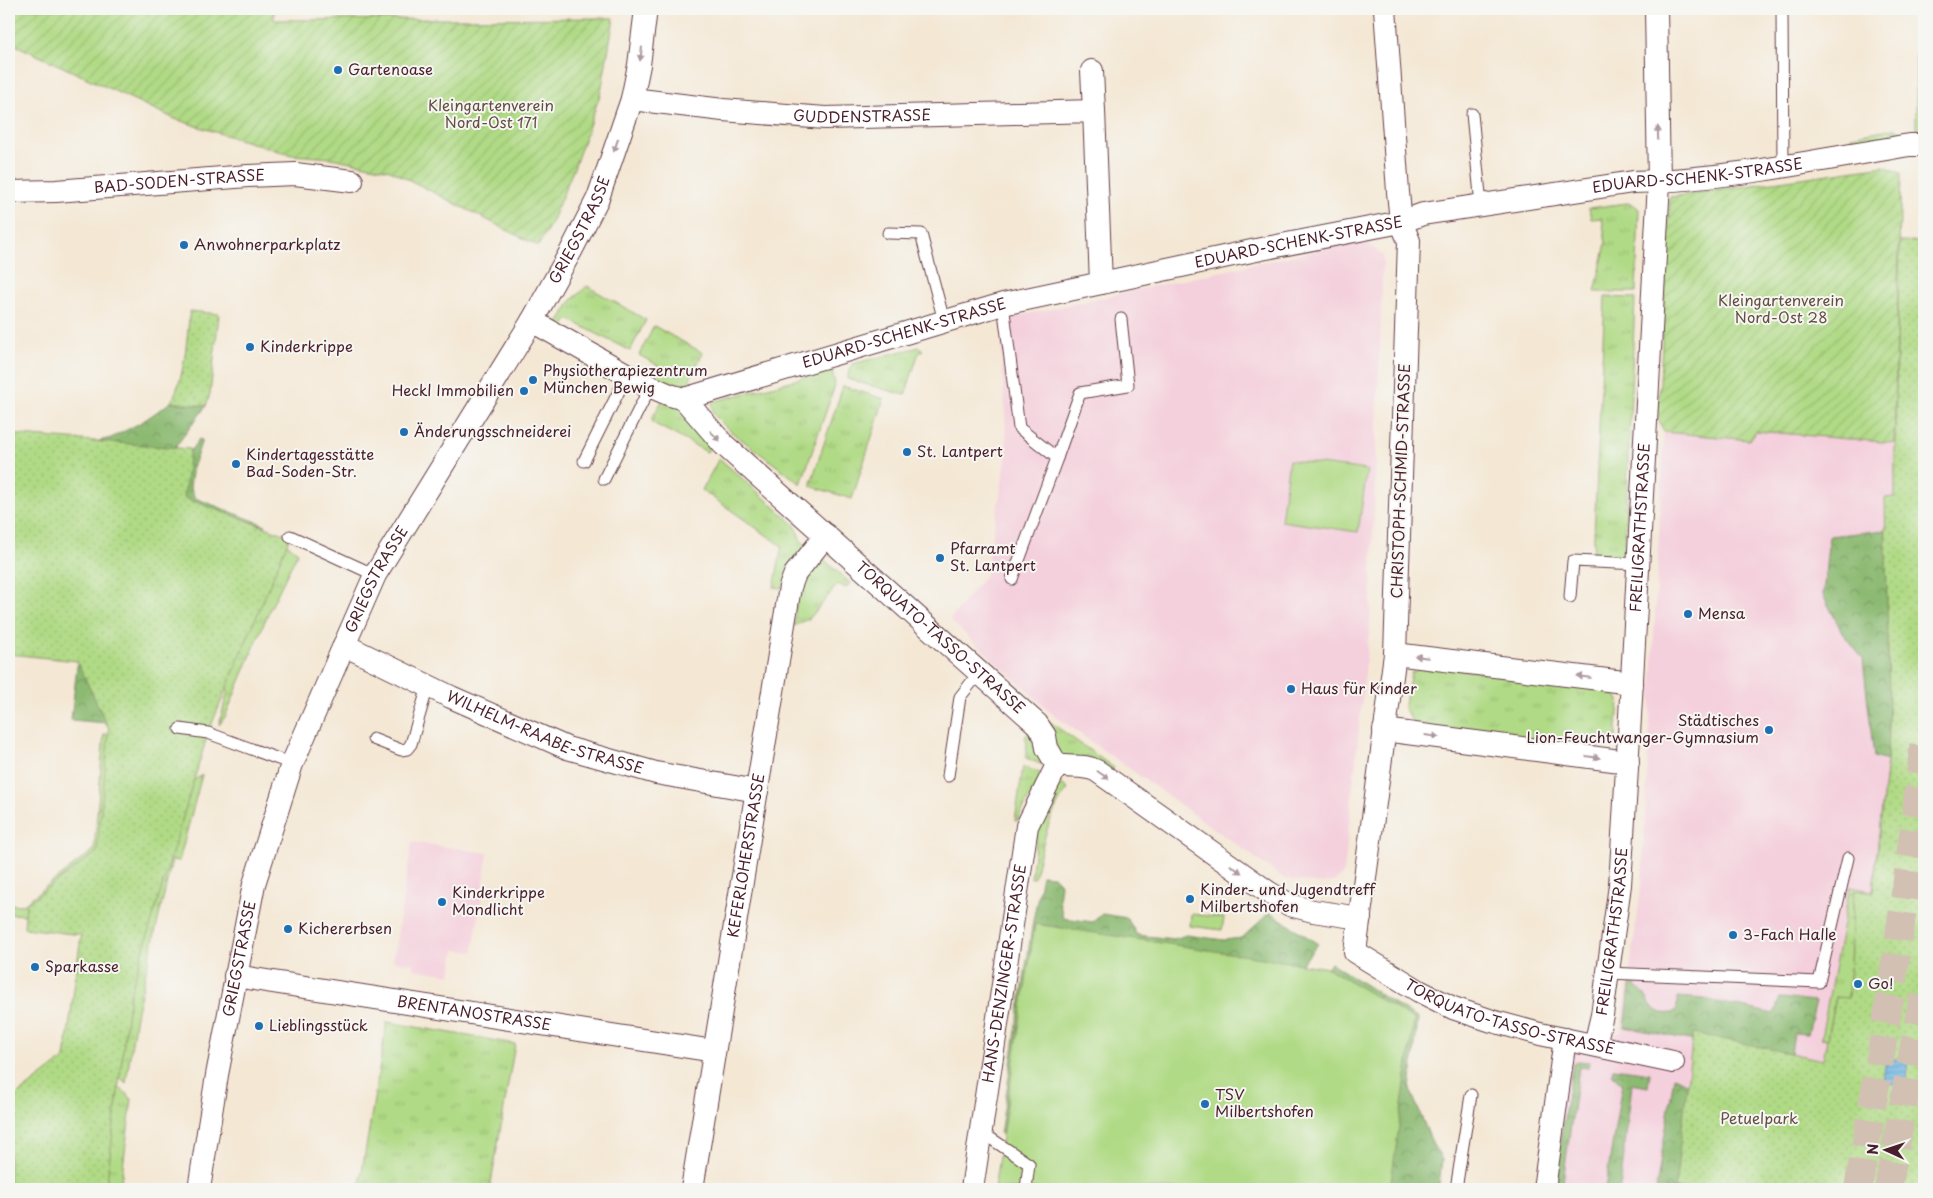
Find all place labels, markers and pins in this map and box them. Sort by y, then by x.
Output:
place label: Gartenoase [348,57,433,80]
marker: Gartenoase [332,64,344,76]
place label: Anwohnerparkplatz [194,232,340,255]
marker: Anwohnerparkplatz [178,239,190,251]
place label: Kinderkrippe [260,334,353,357]
marker: Kinderkrippe [244,341,256,353]
place label: Physiotherapiezentrum München Bewig [543,358,708,398]
marker: Physiotherapiezentrum München Bewig [527,374,539,386]
place label: Heckl Immobilien [392,378,514,401]
marker: Heckl Immobilien [518,385,530,397]
place label: Änderungsschneiderei [414,419,571,442]
marker: Änderungsschneiderei [398,426,410,438]
place label: St. Lantpert [917,439,1003,462]
place label: Kindertagesstätte Bad-Soden-Str. [246,442,374,482]
marker: St. Lantpert [901,446,913,458]
marker: Kindertagesstätte Bad-Soden-Str. [230,458,242,470]
place label: Pfarramt St. Lantpert [950,536,1036,576]
marker: Pfarramt St. Lantpert [934,552,946,564]
place label: Mensa [1698,601,1746,624]
marker: Mensa [1682,608,1694,620]
place label: Haus für Kinder [1301,676,1417,699]
marker: Haus für Kinder [1285,683,1297,695]
place label: Städtisches Lion-Feuchtwanger-Gymnasium [1526,708,1759,748]
marker: Städtisches Lion-Feuchtwanger-Gymnasium [1763,724,1775,736]
place label: Kinder- und Jugendtreff Milbertshofen [1200,877,1376,917]
place label: Kinderkrippe Mondlicht [452,880,545,920]
marker: Kinder- und Jugendtreff Milbertshofen [1184,893,1196,905]
marker: Kinderkrippe Mondlicht [436,896,448,908]
place label: Kichererbsen [298,916,392,939]
place label: 3-Fach Halle [1743,922,1837,945]
marker: Kichererbsen [282,923,294,935]
marker: 3-Fach Halle [1727,929,1739,941]
place label: Sparkasse [45,954,119,977]
marker: Sparkasse [29,961,41,973]
place label: Go! [1868,971,1893,994]
marker: Go! [1852,978,1864,990]
place label: Lieblingsstück [269,1013,368,1036]
marker: Lieblingsstück [253,1020,265,1032]
place label: TSV Milbertshofen [1215,1082,1314,1122]
marker: TSV Milbertshofen [1199,1098,1211,1110]

